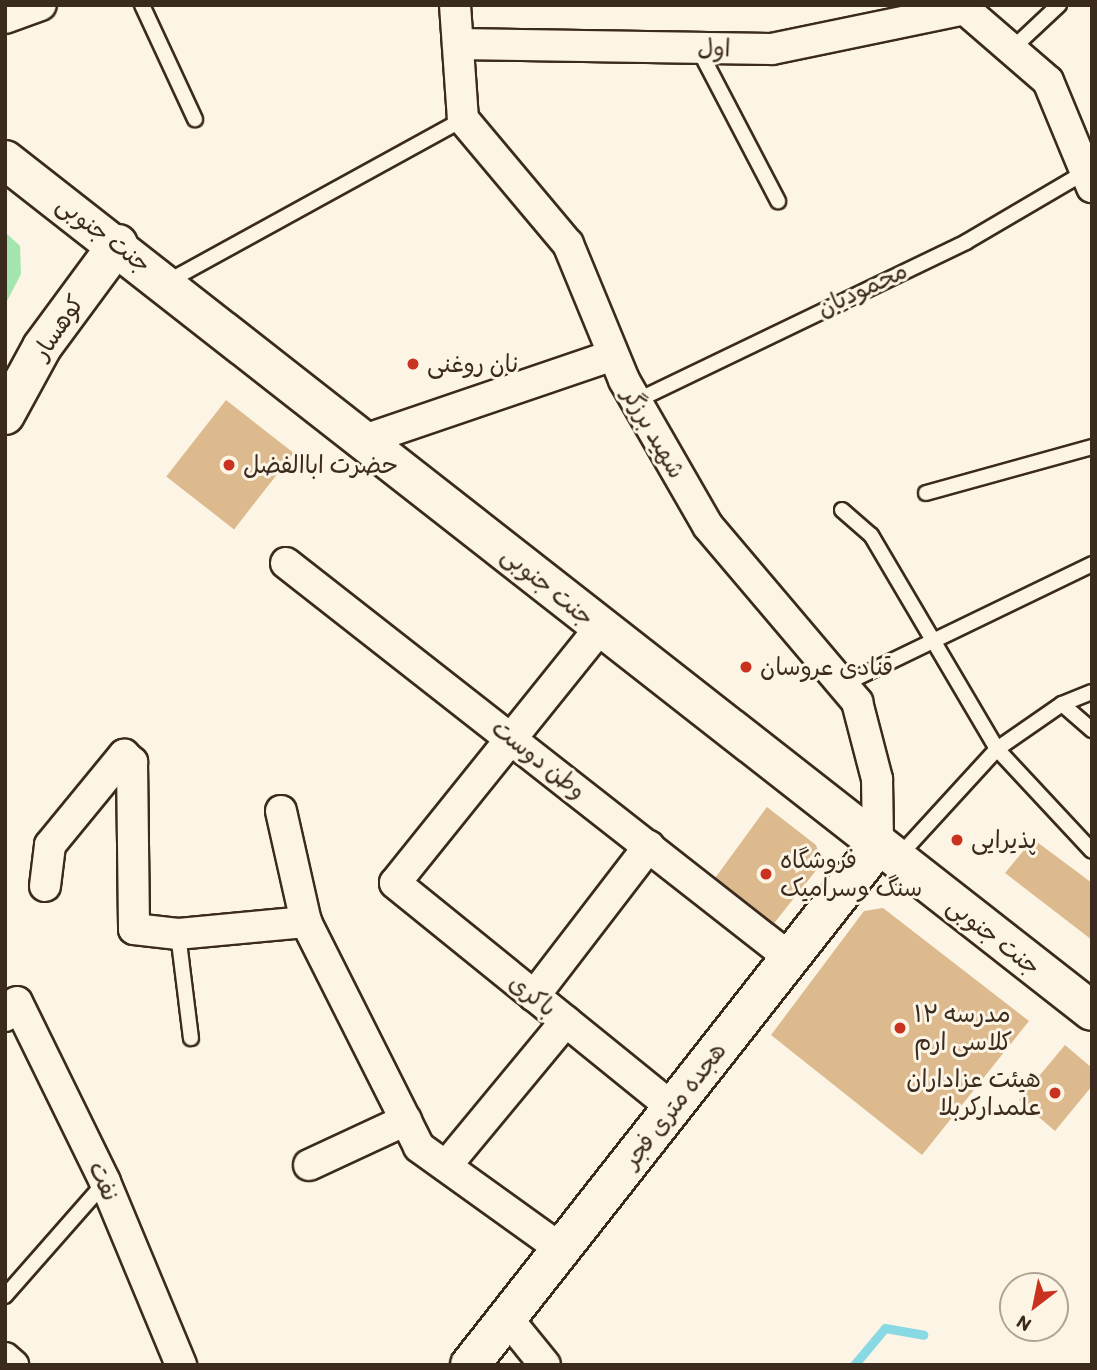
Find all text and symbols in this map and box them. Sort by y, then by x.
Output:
street label: اول [697,33,731,63]
street label: جنت جنوبی [51,189,157,279]
street label: محمودیان [812,256,912,322]
street label: کوهسار [26,289,90,365]
place label: نان روغنی [427,350,518,378]
marker: نان روغنی [405,356,421,372]
street label: شهید برزگر [617,383,691,483]
place label: حضرت اباالفضل [243,451,398,479]
marker: حضرت اباالفضل [221,457,237,473]
street label: جنت جنوبی [496,540,600,632]
place label: قنادی عروسان [760,653,893,681]
marker: قنادی عروسان [738,659,754,675]
street label: وطن دوست [486,713,592,805]
place label: پذیرایی [971,826,1037,854]
marker: پذیرایی [949,832,965,848]
place label: فروشگاه سنگ وسرامیک [780,846,922,902]
marker: فروشگاه سنگ وسرامیک [758,866,774,882]
street label: جنت جنوبی [942,891,1046,981]
street label: باکری [504,967,562,1023]
place label: مدرسه ۱۲ کلاسی ارم [914,1000,1012,1056]
marker: مدرسه ۱۲ کلاسی ارم [892,1020,908,1036]
street label: هجده متری فجر [616,1036,732,1174]
place label: هیئت عزاداران علمدارکربلا [906,1065,1041,1121]
marker: هیئت عزاداران علمدارکربلا [1047,1085,1063,1101]
street label: نفت [83,1157,125,1205]
north arrow [999,1272,1069,1342]
text: N [1012,1310,1035,1337]

